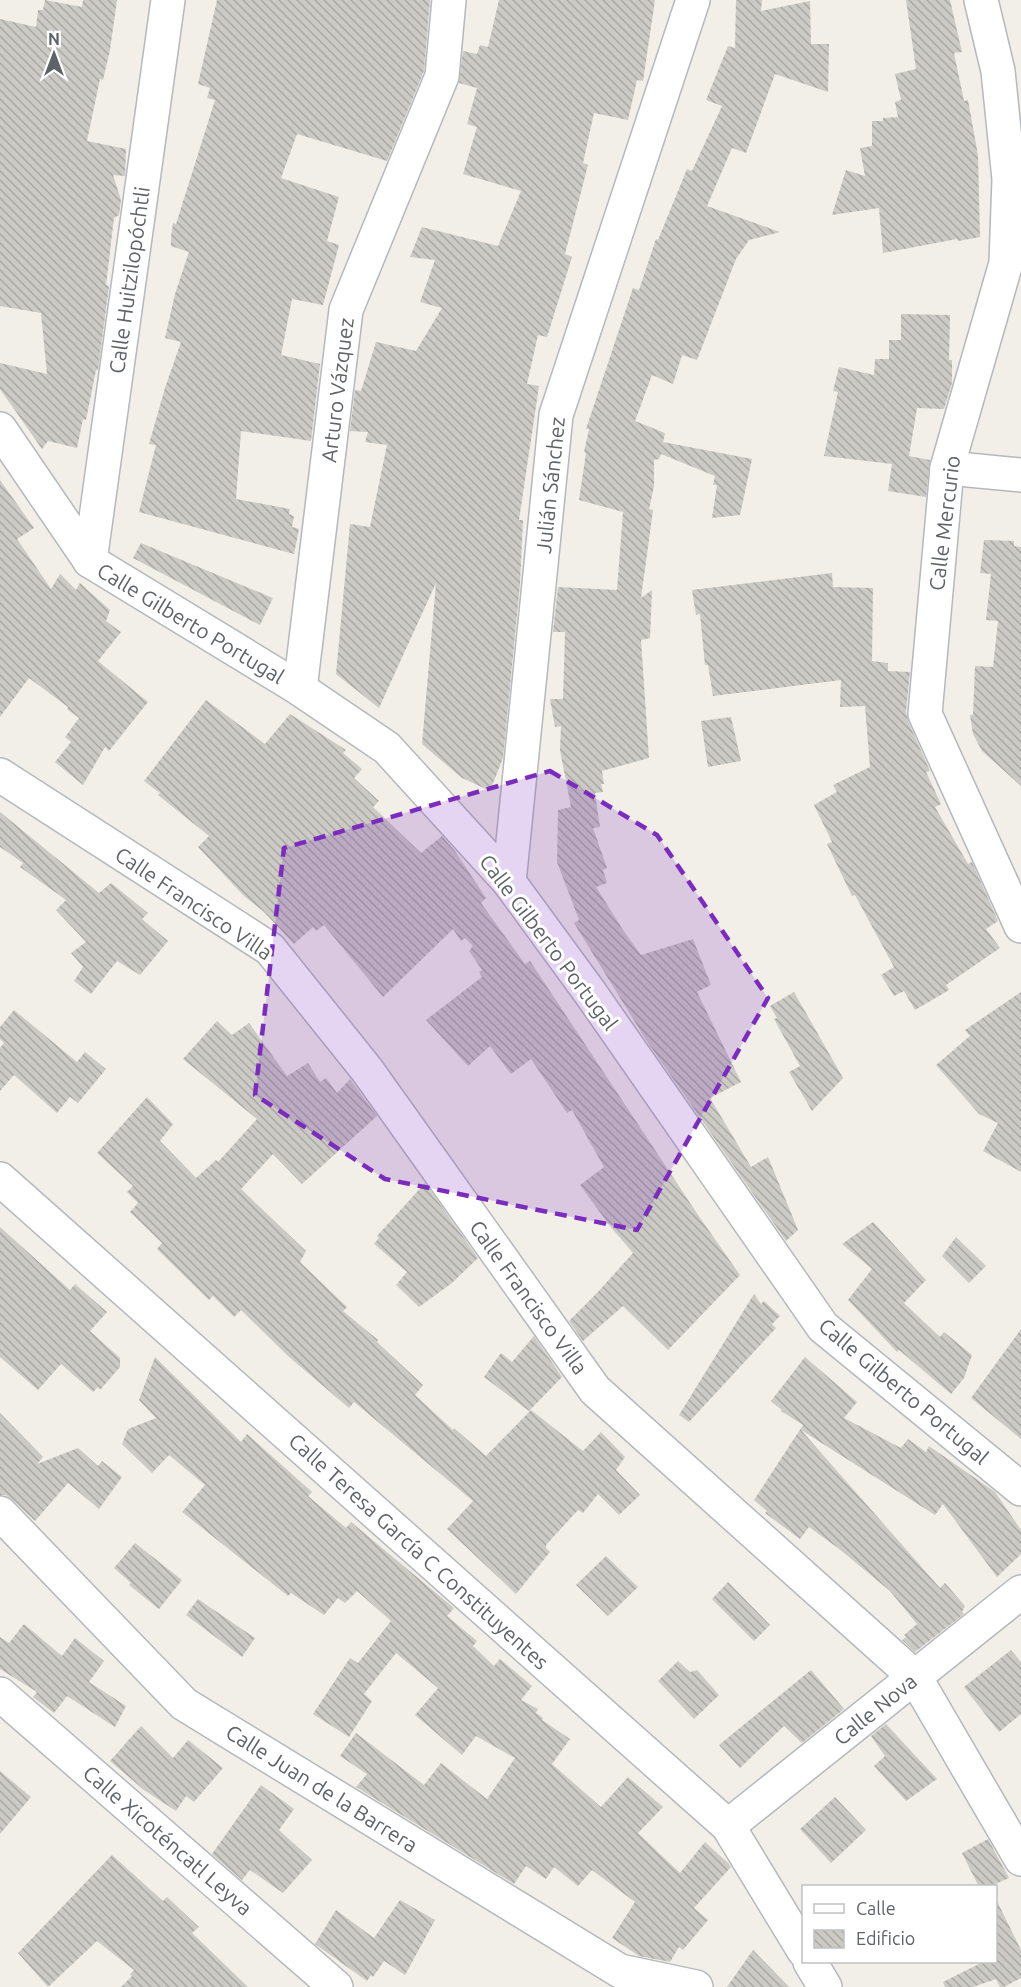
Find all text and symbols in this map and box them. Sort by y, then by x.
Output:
north arrow [24,24,84,84]
text: N [48,30,60,48]
street label: Calle Huitzilopóchtli [104,185,154,375]
street label: Arturo Vázquez [316,316,358,464]
street label: Julián Sánchez [531,415,569,555]
street label: Calle Mercurio [924,454,964,592]
street label: Calle Gilberto Portugal [93,558,289,688]
street label: Calle Francisco Villa [111,842,277,964]
street label: Calle Gilberto Portugal [475,849,623,1035]
street label: Calle Francisco Villa [465,1215,593,1379]
street label: Calle Gilberto Portugal [814,1313,994,1469]
street label: Calle Teresa García C Constituyentes [284,1428,554,1674]
street label: Calle Nova [829,1668,921,1750]
street label: Calle Juan de la Barrera [222,1719,422,1857]
street label: Calle Xicoténcatl Leyva [79,1760,257,1920]
legend [802,1885,997,1963]
text: Calle [856,1898,896,1918]
text: Edificio [856,1928,915,1948]

